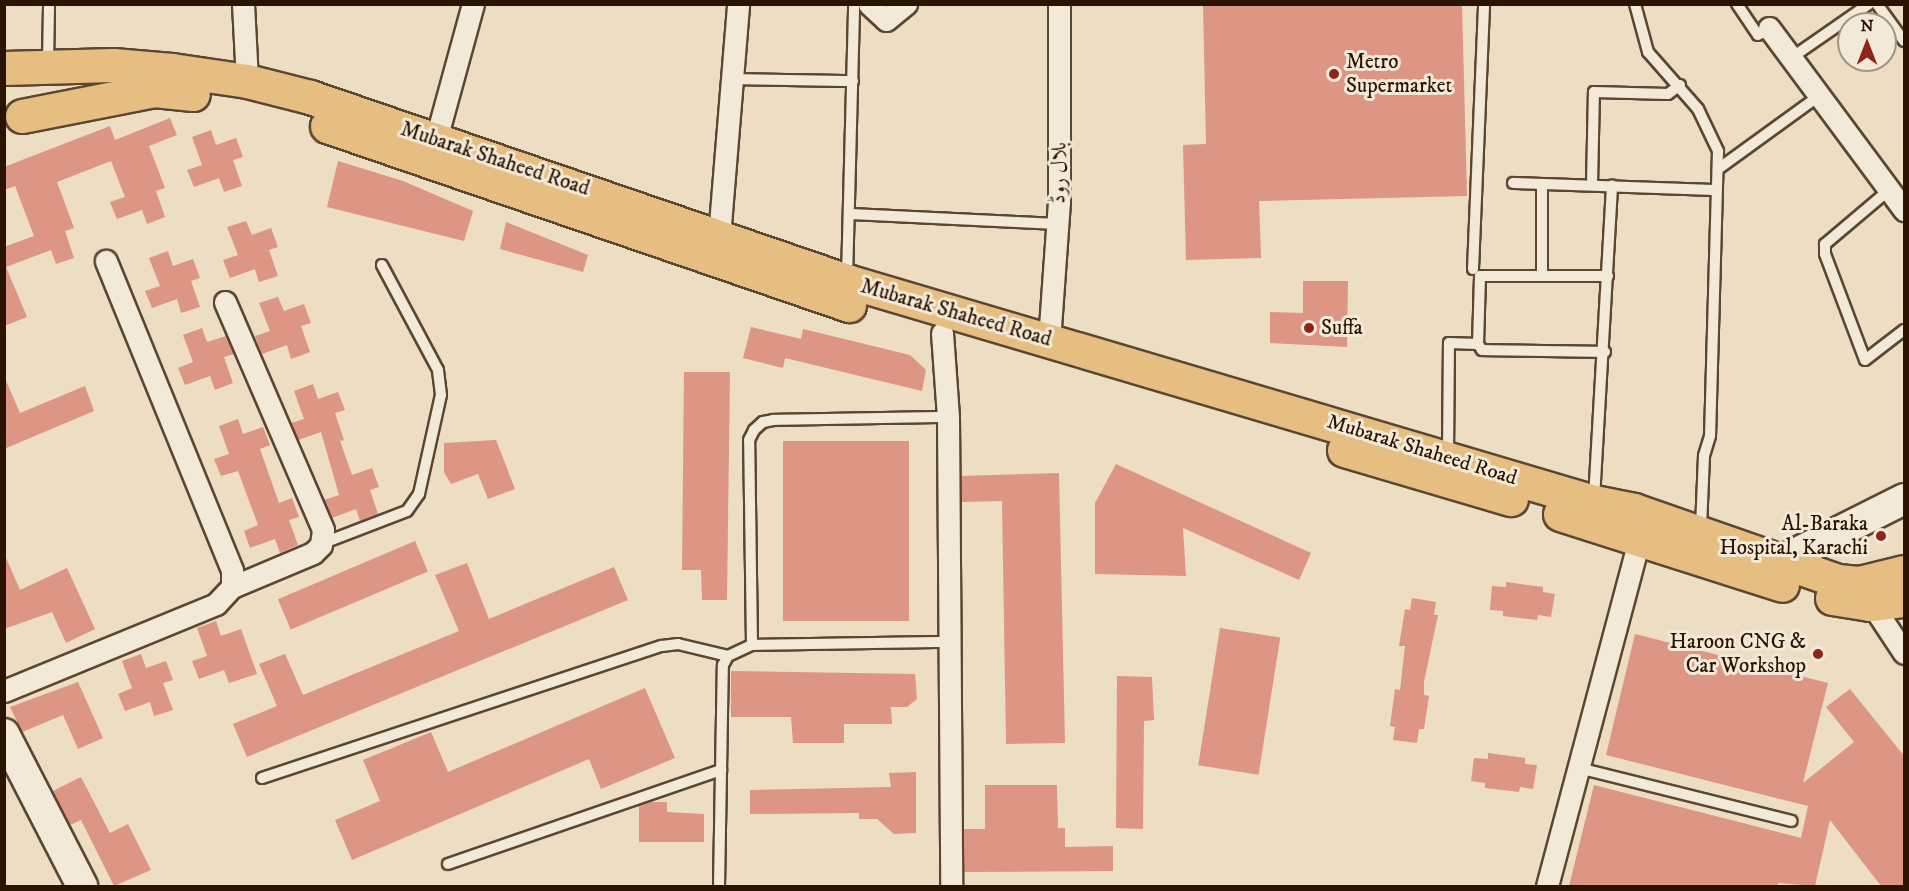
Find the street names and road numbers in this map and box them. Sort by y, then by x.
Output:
street label: Mubarak Shaheed Road [397,117,593,201]
street label: بلال روڈ [1046,142,1072,204]
street label: Mubarak Shaheed Road [858,274,1054,352]
street label: Mubarak Shaheed Road [1324,409,1520,491]

